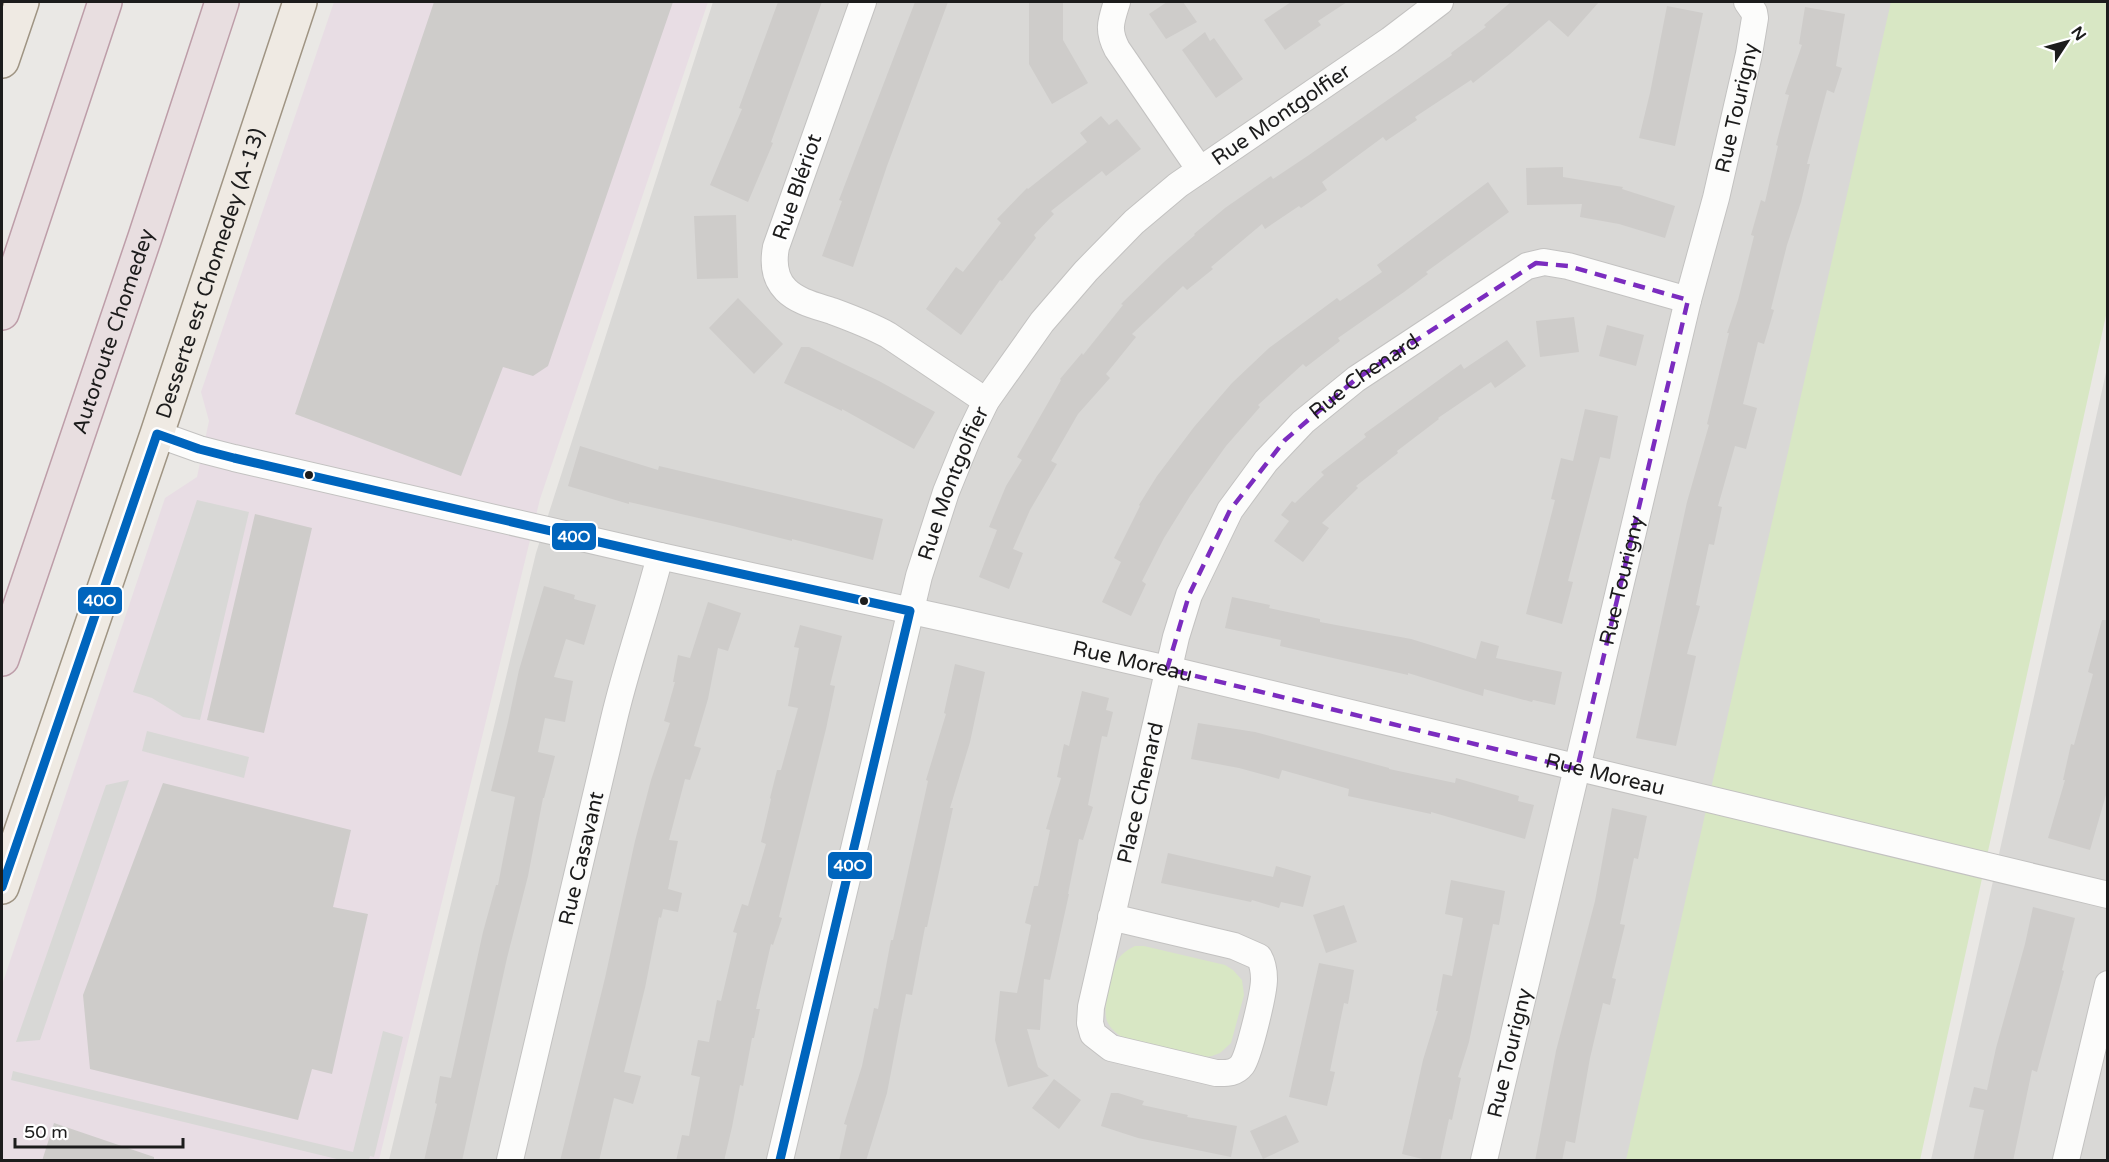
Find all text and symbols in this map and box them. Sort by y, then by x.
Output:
north arrow [2037,12,2097,72]
text: N [2066,23,2090,45]
street label: Rue Tourigny [1710,41,1764,175]
street label: Rue Montgolfier [1207,59,1356,171]
street label: Desserte est Chomedey (A-13) [151,125,270,422]
street label: Rue Blériot [768,131,827,244]
street label: Autoroute Chomedey [67,226,160,437]
street label: Rue Chenard [1304,329,1424,425]
street label: Rue Montgolfier [913,403,994,564]
unlabelled marker [303,469,315,481]
street label: Rue Tourigny [1595,513,1650,648]
line badge: 40O [551,522,597,551]
text: 40O [557,527,591,547]
line badge: 40O [77,586,123,615]
text: 40O [83,591,117,611]
unlabelled marker [858,595,870,607]
street label: Rue Moreau [1070,636,1195,688]
street label: Place Chenard [1112,720,1169,866]
street label: Rue Moreau [1543,748,1667,801]
street label: Rue Casavant [554,789,609,928]
line badge: 40O [827,851,873,880]
text: 40O [833,856,867,876]
street label: Rue Tourigny [1482,986,1537,1120]
scale bar [15,1111,183,1149]
text: 50 m [24,1121,68,1143]

